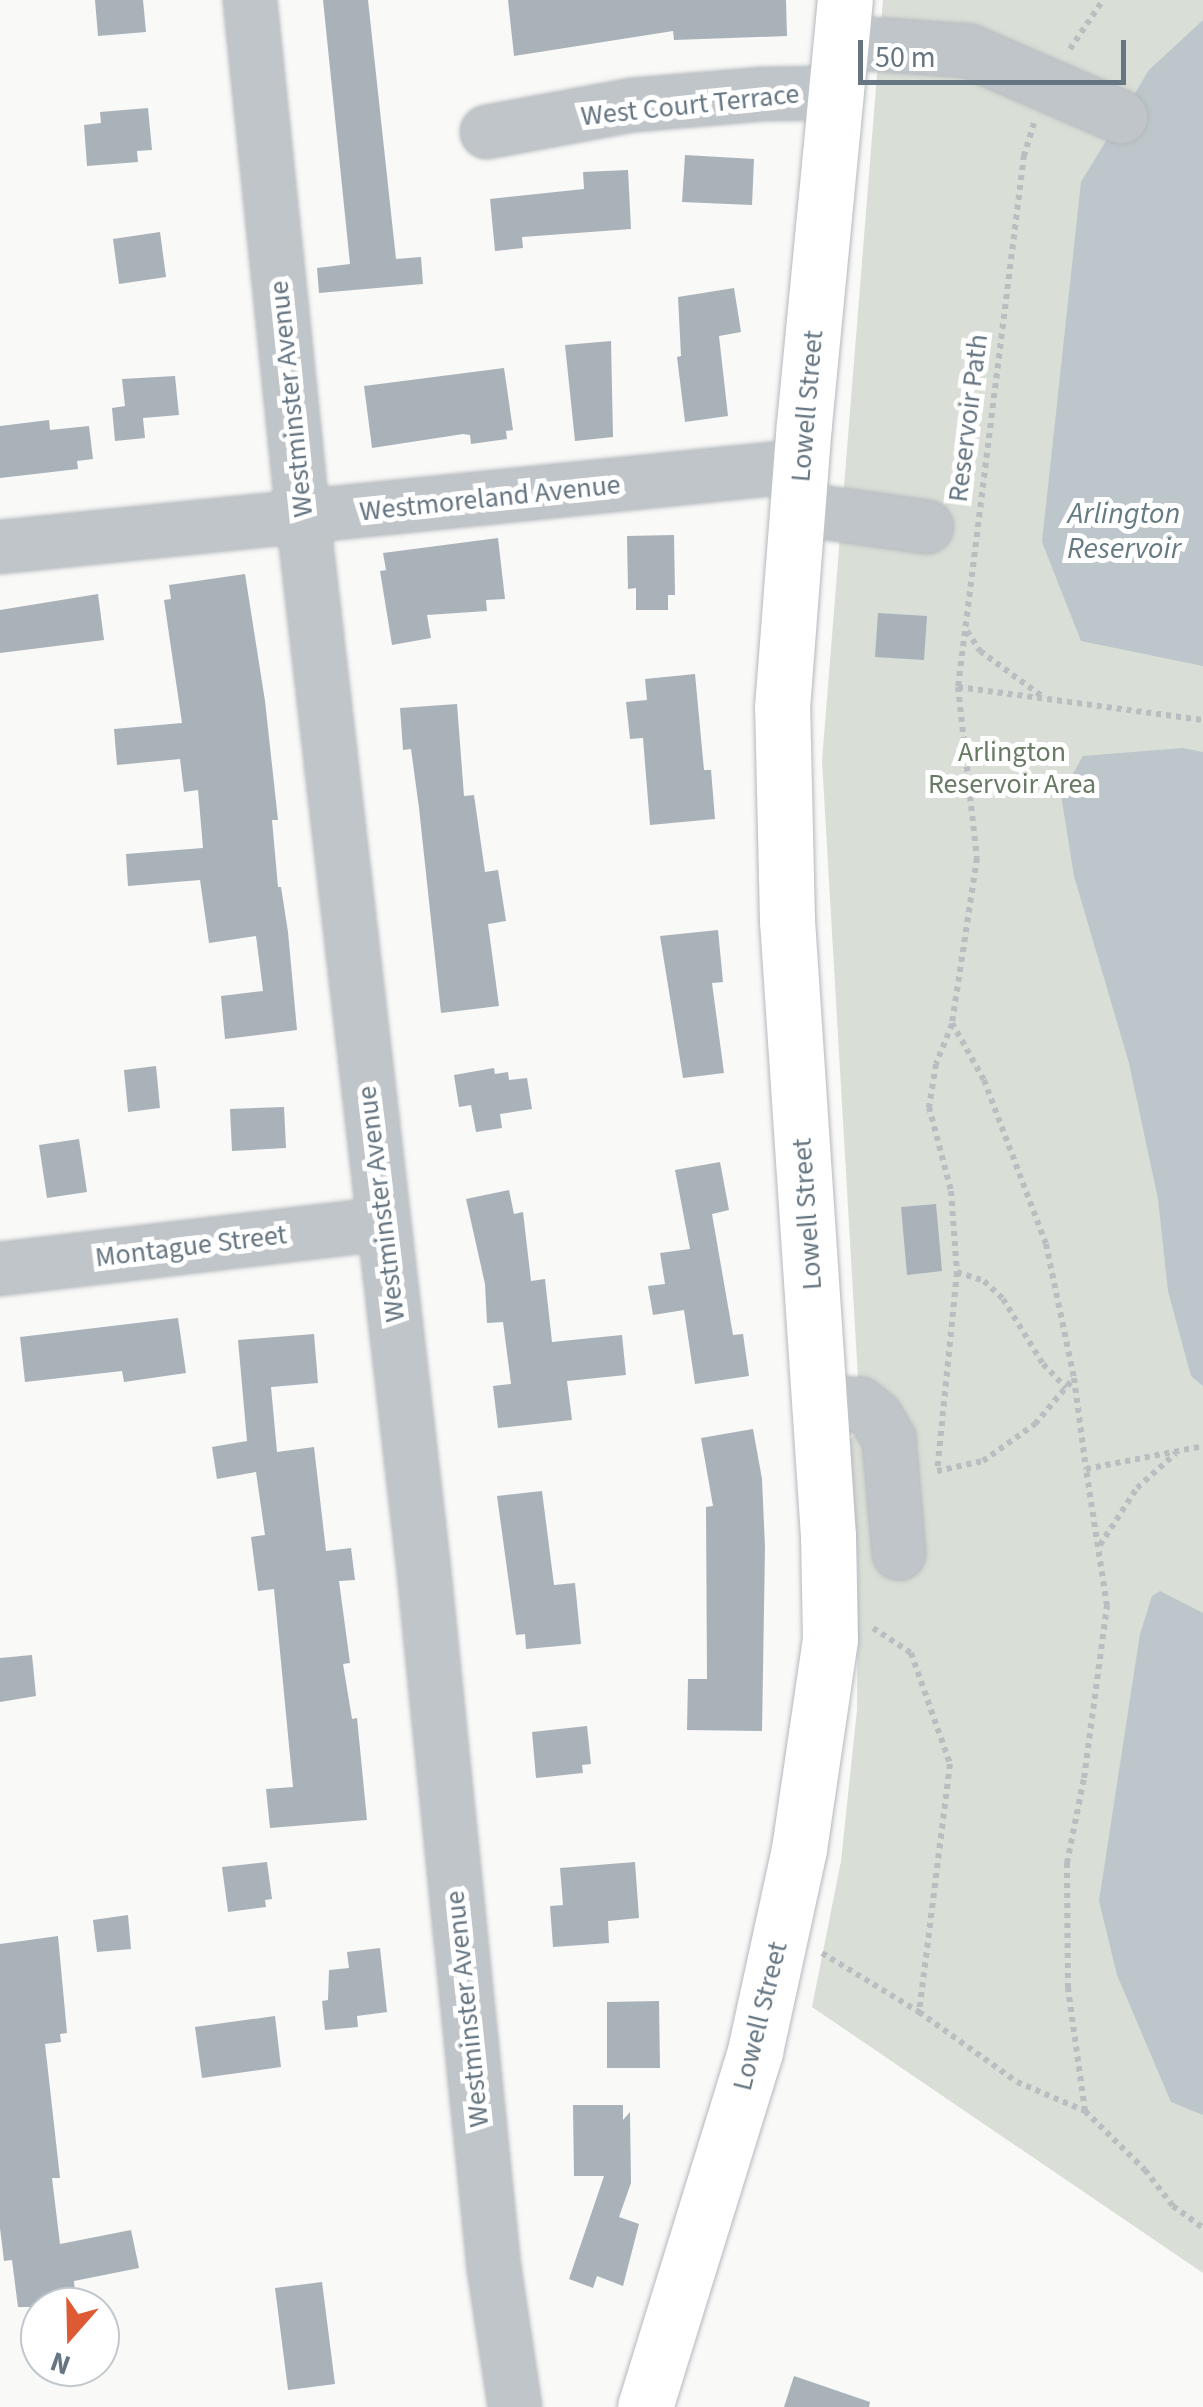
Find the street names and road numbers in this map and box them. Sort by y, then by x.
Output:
street label: West Court Terrace [579,77,801,133]
street label: Westminster Avenue [262,279,320,519]
street label: Lowell Street [784,329,830,483]
street label: Reservoir Path [941,332,995,504]
street label: Westmoreland Avenue [358,468,622,528]
street label: Westminster Avenue [350,1084,412,1324]
street label: Lowell Street [785,1137,829,1291]
street label: Montague Street [93,1218,289,1274]
street label: Westminster Avenue [438,1889,496,2129]
street label: Lowell Street [725,1938,795,2094]

